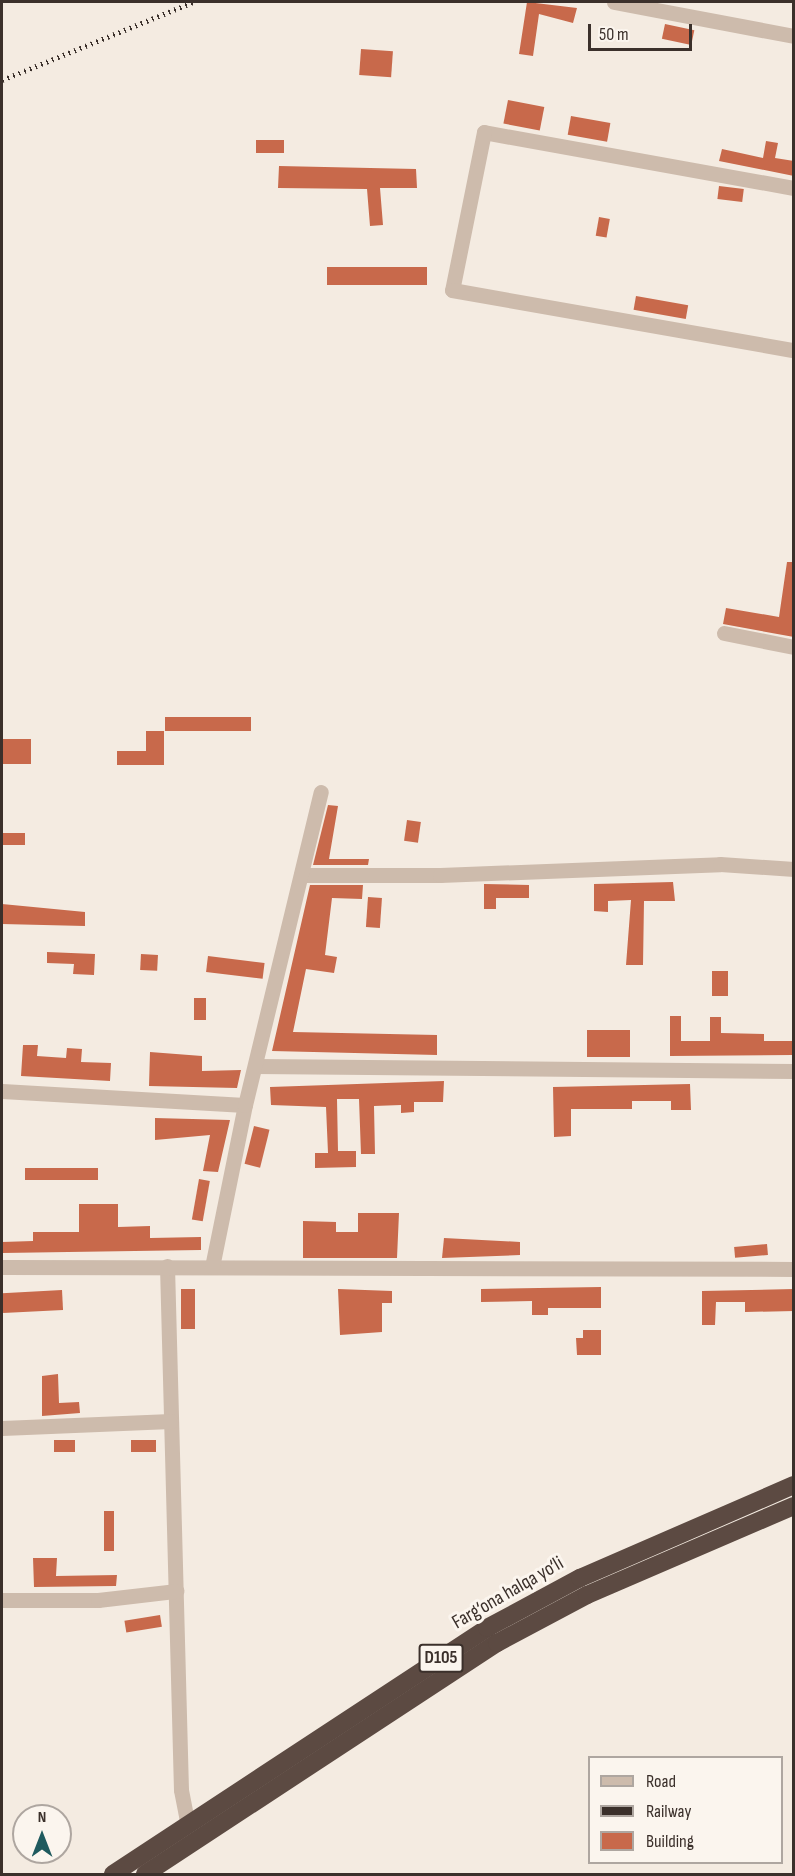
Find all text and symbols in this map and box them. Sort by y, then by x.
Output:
scale bar [591,12,694,50]
text: 50 m [599,24,629,45]
street label: Farg‘ona halqa yo‘li [448,1551,568,1635]
road number: D105 [418,1643,464,1673]
legend [588,1756,783,1864]
text: Road [646,1771,676,1792]
text: Railway [646,1801,691,1822]
north arrow [12,1804,72,1864]
text: N [38,1808,46,1827]
text: Building [646,1831,694,1852]

